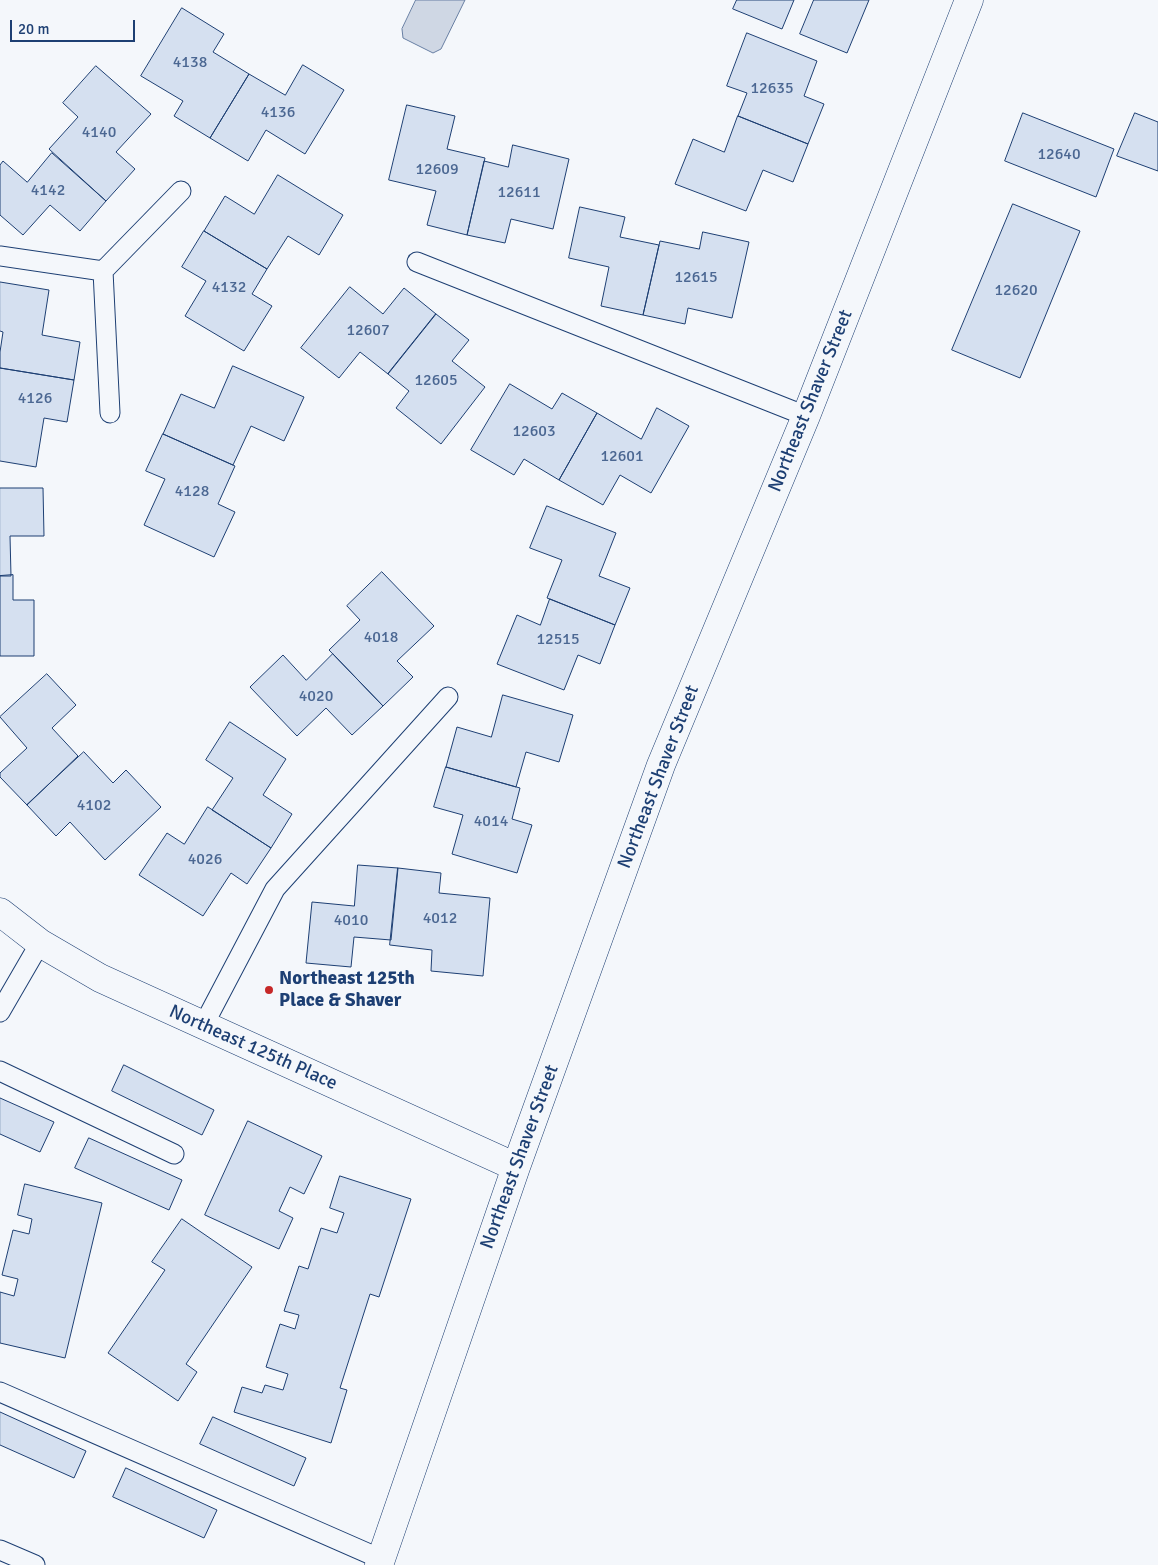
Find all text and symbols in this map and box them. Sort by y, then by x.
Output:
scale bar [12,10,138,42]
text: 20 m [18,20,49,38]
house number: 4138 [173,53,207,73]
house number: 12635 [750,79,794,99]
house number: 4136 [261,103,295,123]
house number: 4140 [82,123,116,143]
house number: 12640 [1037,145,1081,165]
house number: 12609 [415,160,459,180]
house number: 4142 [31,181,65,201]
house number: 12611 [497,183,541,203]
house number: 12615 [674,268,718,288]
house number: 4132 [212,278,246,298]
house number: 12620 [994,281,1038,301]
street label: Northeast Shaver Street [764,307,858,495]
house number: 12607 [346,321,390,341]
house number: 12605 [414,371,458,391]
house number: 4126 [18,389,52,409]
house number: 12603 [512,422,556,442]
house number: 12601 [600,447,644,467]
house number: 4128 [175,482,209,502]
house number: 4018 [364,628,398,648]
house number: 12515 [536,630,580,650]
street label: Northeast Shaver Street [614,682,704,872]
house number: 4020 [299,687,333,707]
house number: 4102 [77,796,111,816]
house number: 4014 [474,812,508,832]
house number: 4026 [188,850,222,870]
house number: 4012 [423,909,457,929]
house number: 4010 [334,911,368,931]
place label: Northeast 125th Place & Shaver [279,968,415,1012]
marker: Northeast 125th Place & Shaver [263,984,275,996]
street label: Northeast 125th Place [165,1001,341,1095]
street label: Northeast Shaver Street [476,1062,564,1252]

